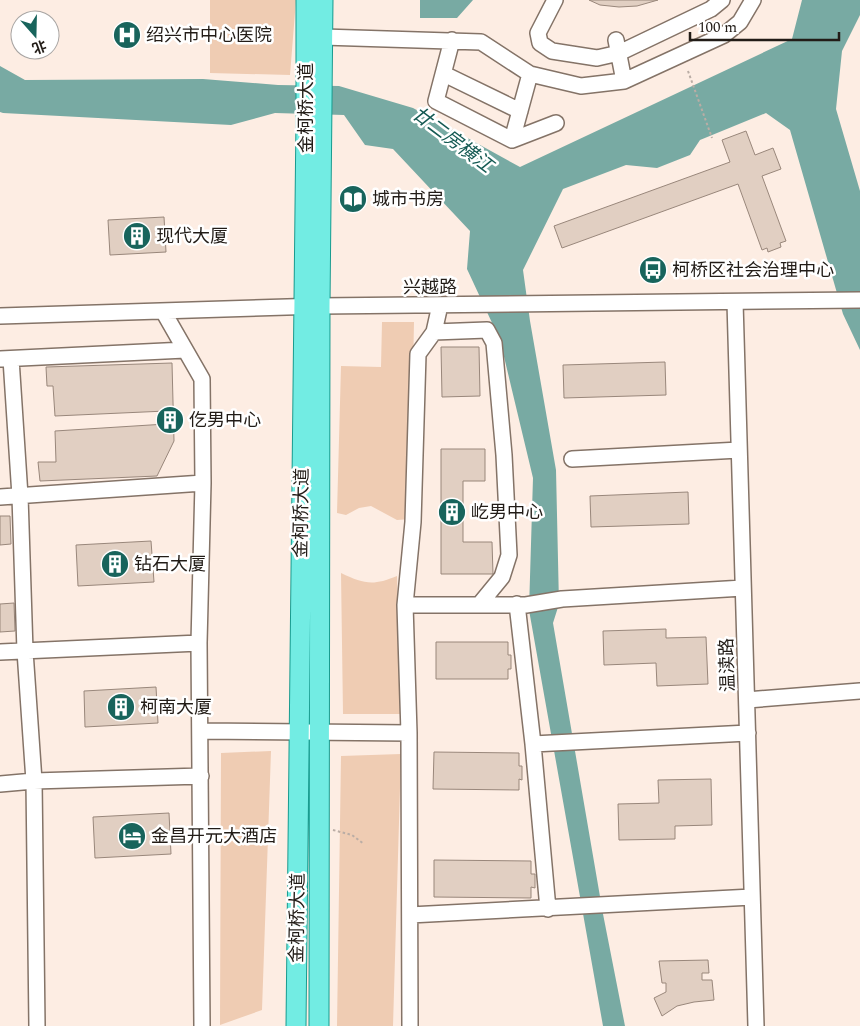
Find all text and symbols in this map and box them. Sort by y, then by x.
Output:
north arrow [10,10,60,60]
scale bar [690,10,839,42]
text: 100 m [698,16,737,39]
hospital icon: 绍兴市中心医院 [112,20,142,50]
place label: 绍兴市中心医院 [146,22,272,49]
text: 北 [29,34,49,59]
street label: 金柯桥大道 [293,63,320,153]
water label: 廿二房横江 [405,100,500,182]
library icon: 城市书房 [338,184,368,214]
place label: 城市书房 [372,186,444,213]
building icon: 现代大厦 [122,221,152,251]
place label: 现代大厦 [156,223,228,250]
bus stop icon: 柯桥区社会治理中心 [638,255,668,285]
place label: 柯桥区社会治理中心 [672,257,834,284]
street label: 兴越路 [403,274,457,301]
building icon: 仡男中心 [155,405,185,435]
place label: 仡男中心 [189,407,261,434]
street label: 金柯桥大道 [287,468,316,558]
building icon: 屹男中心 [437,497,467,527]
place label: 屹男中心 [471,499,543,526]
building icon: 钻石大厦 [100,549,130,579]
place label: 钻石大厦 [134,551,206,578]
street label: 温渎路 [713,638,742,692]
building icon: 柯南大厦 [106,692,136,722]
place label: 柯南大厦 [140,694,212,721]
hotel icon: 金昌开元大酒店 [117,821,147,851]
place label: 金昌开元大酒店 [151,823,277,850]
street label: 金柯桥大道 [283,873,312,963]

